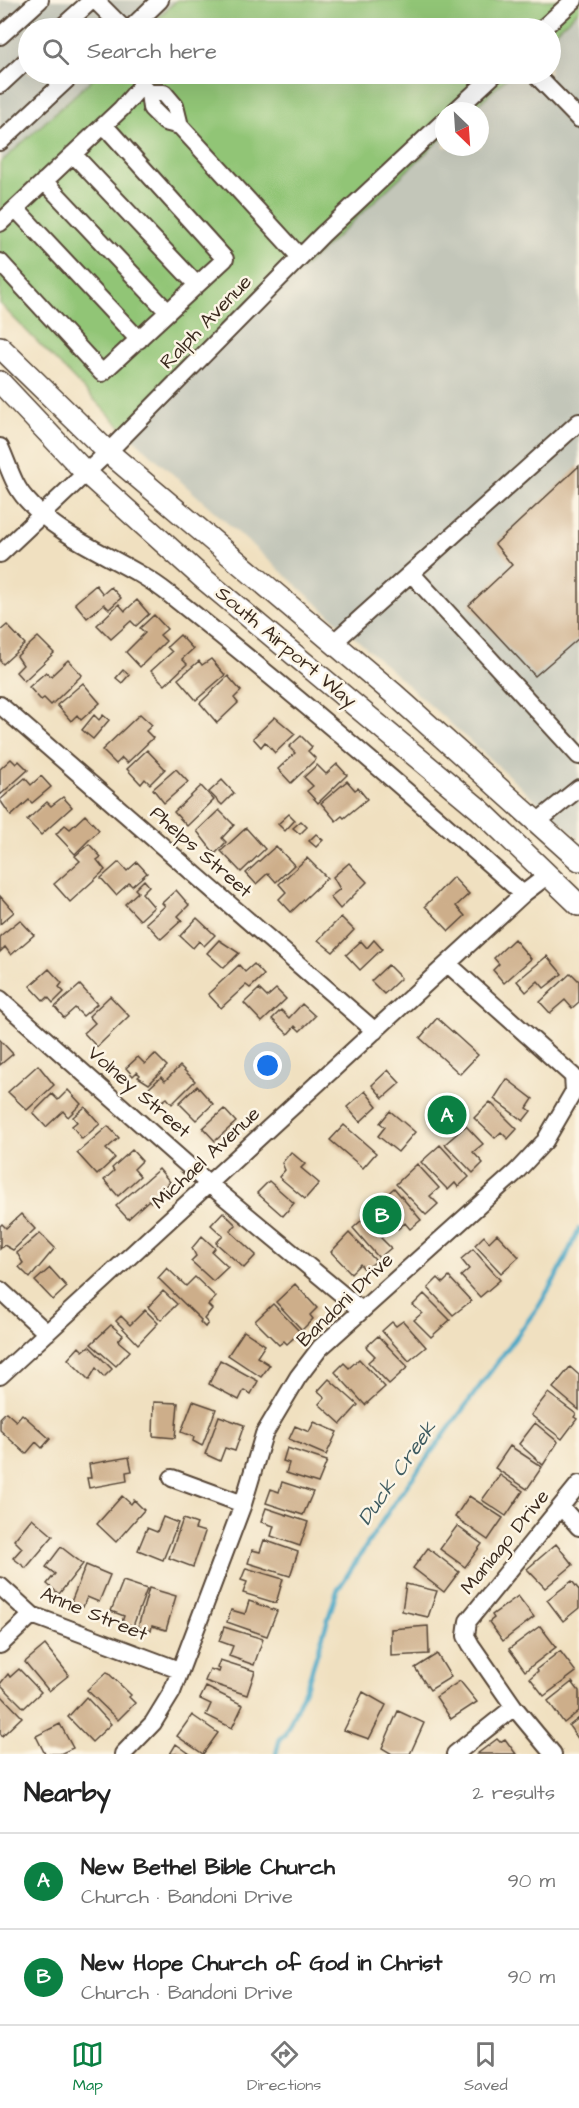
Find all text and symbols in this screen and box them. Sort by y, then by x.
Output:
search box [18,18,561,84]
icon: search [39,35,72,68]
text: Search here [87,36,217,67]
north arrow [435,102,489,156]
street label: Ralph Avenue [154,268,258,375]
street label: South Airport Way [209,580,363,715]
street label: Phelps Street [144,800,258,904]
street label: Volney Street [81,1039,197,1145]
your location [253,1051,282,1080]
pin: A [428,1092,466,1138]
street label: Michael Avenue [146,1100,267,1216]
pin: B [362,1192,401,1238]
street label: Bandoni Drive [290,1246,400,1354]
water label: Duck Creek [350,1414,444,1531]
street label: Maniago Drive [454,1483,557,1601]
street label: Anne Street [36,1580,152,1648]
text: Nearby [24,1775,111,1811]
text: 2 results [472,1779,555,1807]
text: New Bethel Bible Church [81,1852,335,1883]
text: A [37,1867,50,1895]
text: 90 m [507,1867,555,1895]
text: Church · Bandoni Drive [81,1883,293,1911]
text: New Hope Church of God in Christ [81,1948,442,1979]
text: B [36,1963,51,1991]
text: 90 m [507,1963,555,1991]
text: Church · Bandoni Drive [81,1979,293,2007]
tab: Map [71,2038,104,2096]
tab: Directions [247,2038,321,2096]
tab: Saved [464,2038,508,2096]

